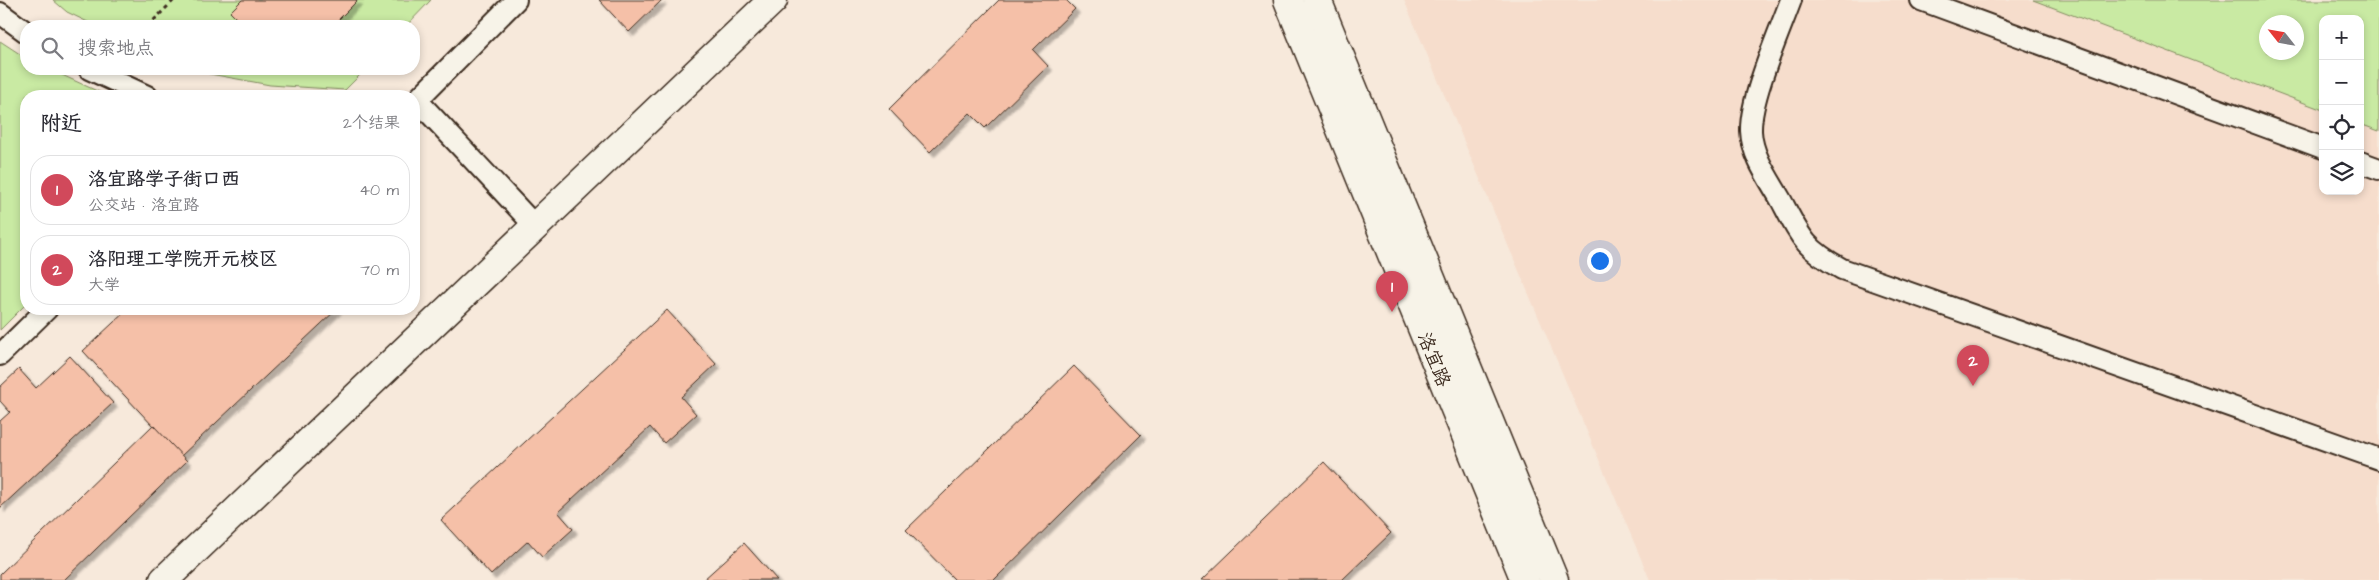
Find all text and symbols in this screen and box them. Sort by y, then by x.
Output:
north arrow [2259,15,2304,60]
map controls [2319,15,2364,195]
button: + [2319,15,2364,60]
search box [20,20,420,75]
icon: search [38,34,66,62]
text: 搜索地点 [78,35,154,62]
button: − [2319,60,2364,105]
button: locate [2319,105,2364,150]
text: 附近 [40,109,82,138]
text: 2个结果 [343,112,400,134]
button: layers [2319,150,2364,195]
text: 洛宜路学子街口西 [88,166,240,193]
text: 1 [56,179,58,201]
text: 40 m [359,179,399,201]
text: 公交站 · 洛宜路 [88,194,199,216]
text: 洛阳理工学院开元校区 [88,246,278,273]
your location [1587,248,1613,274]
text: 2 [52,259,62,281]
text: 70 m [360,259,399,281]
pin: 1 [1376,271,1408,312]
text: 大学 [88,274,120,296]
street label: 洛宜路 [1410,328,1457,391]
pin: 2 [1957,345,1989,386]

